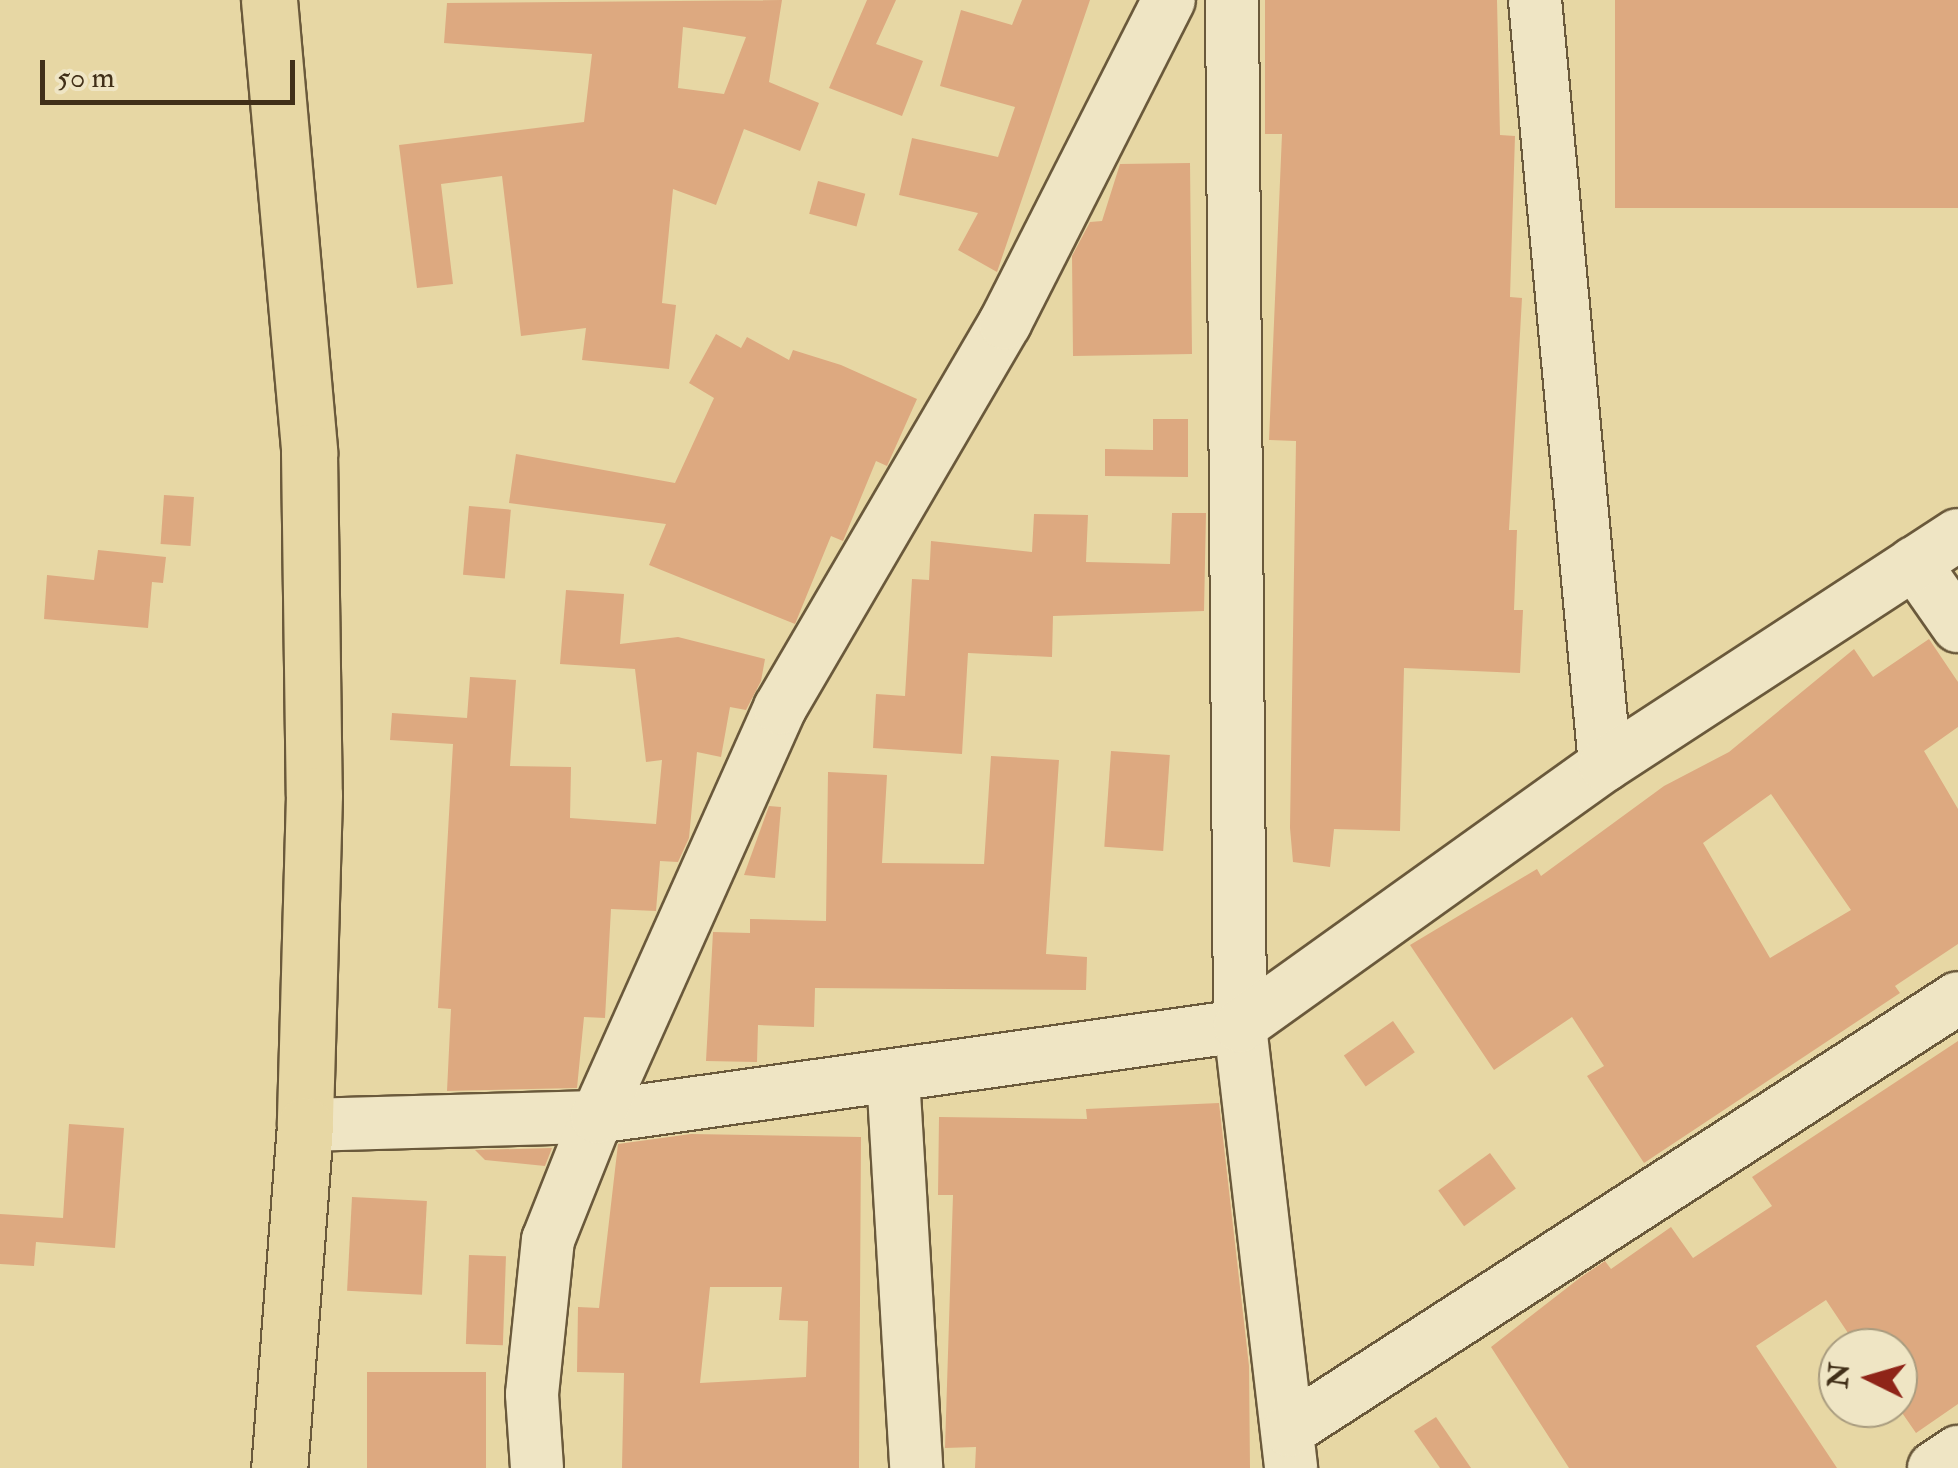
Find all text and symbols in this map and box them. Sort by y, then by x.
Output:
scale bar [45,40,300,102]
text: 50 m [57,59,115,96]
north arrow [1818,1328,1918,1428]
text: N [1821,1362,1858,1390]

